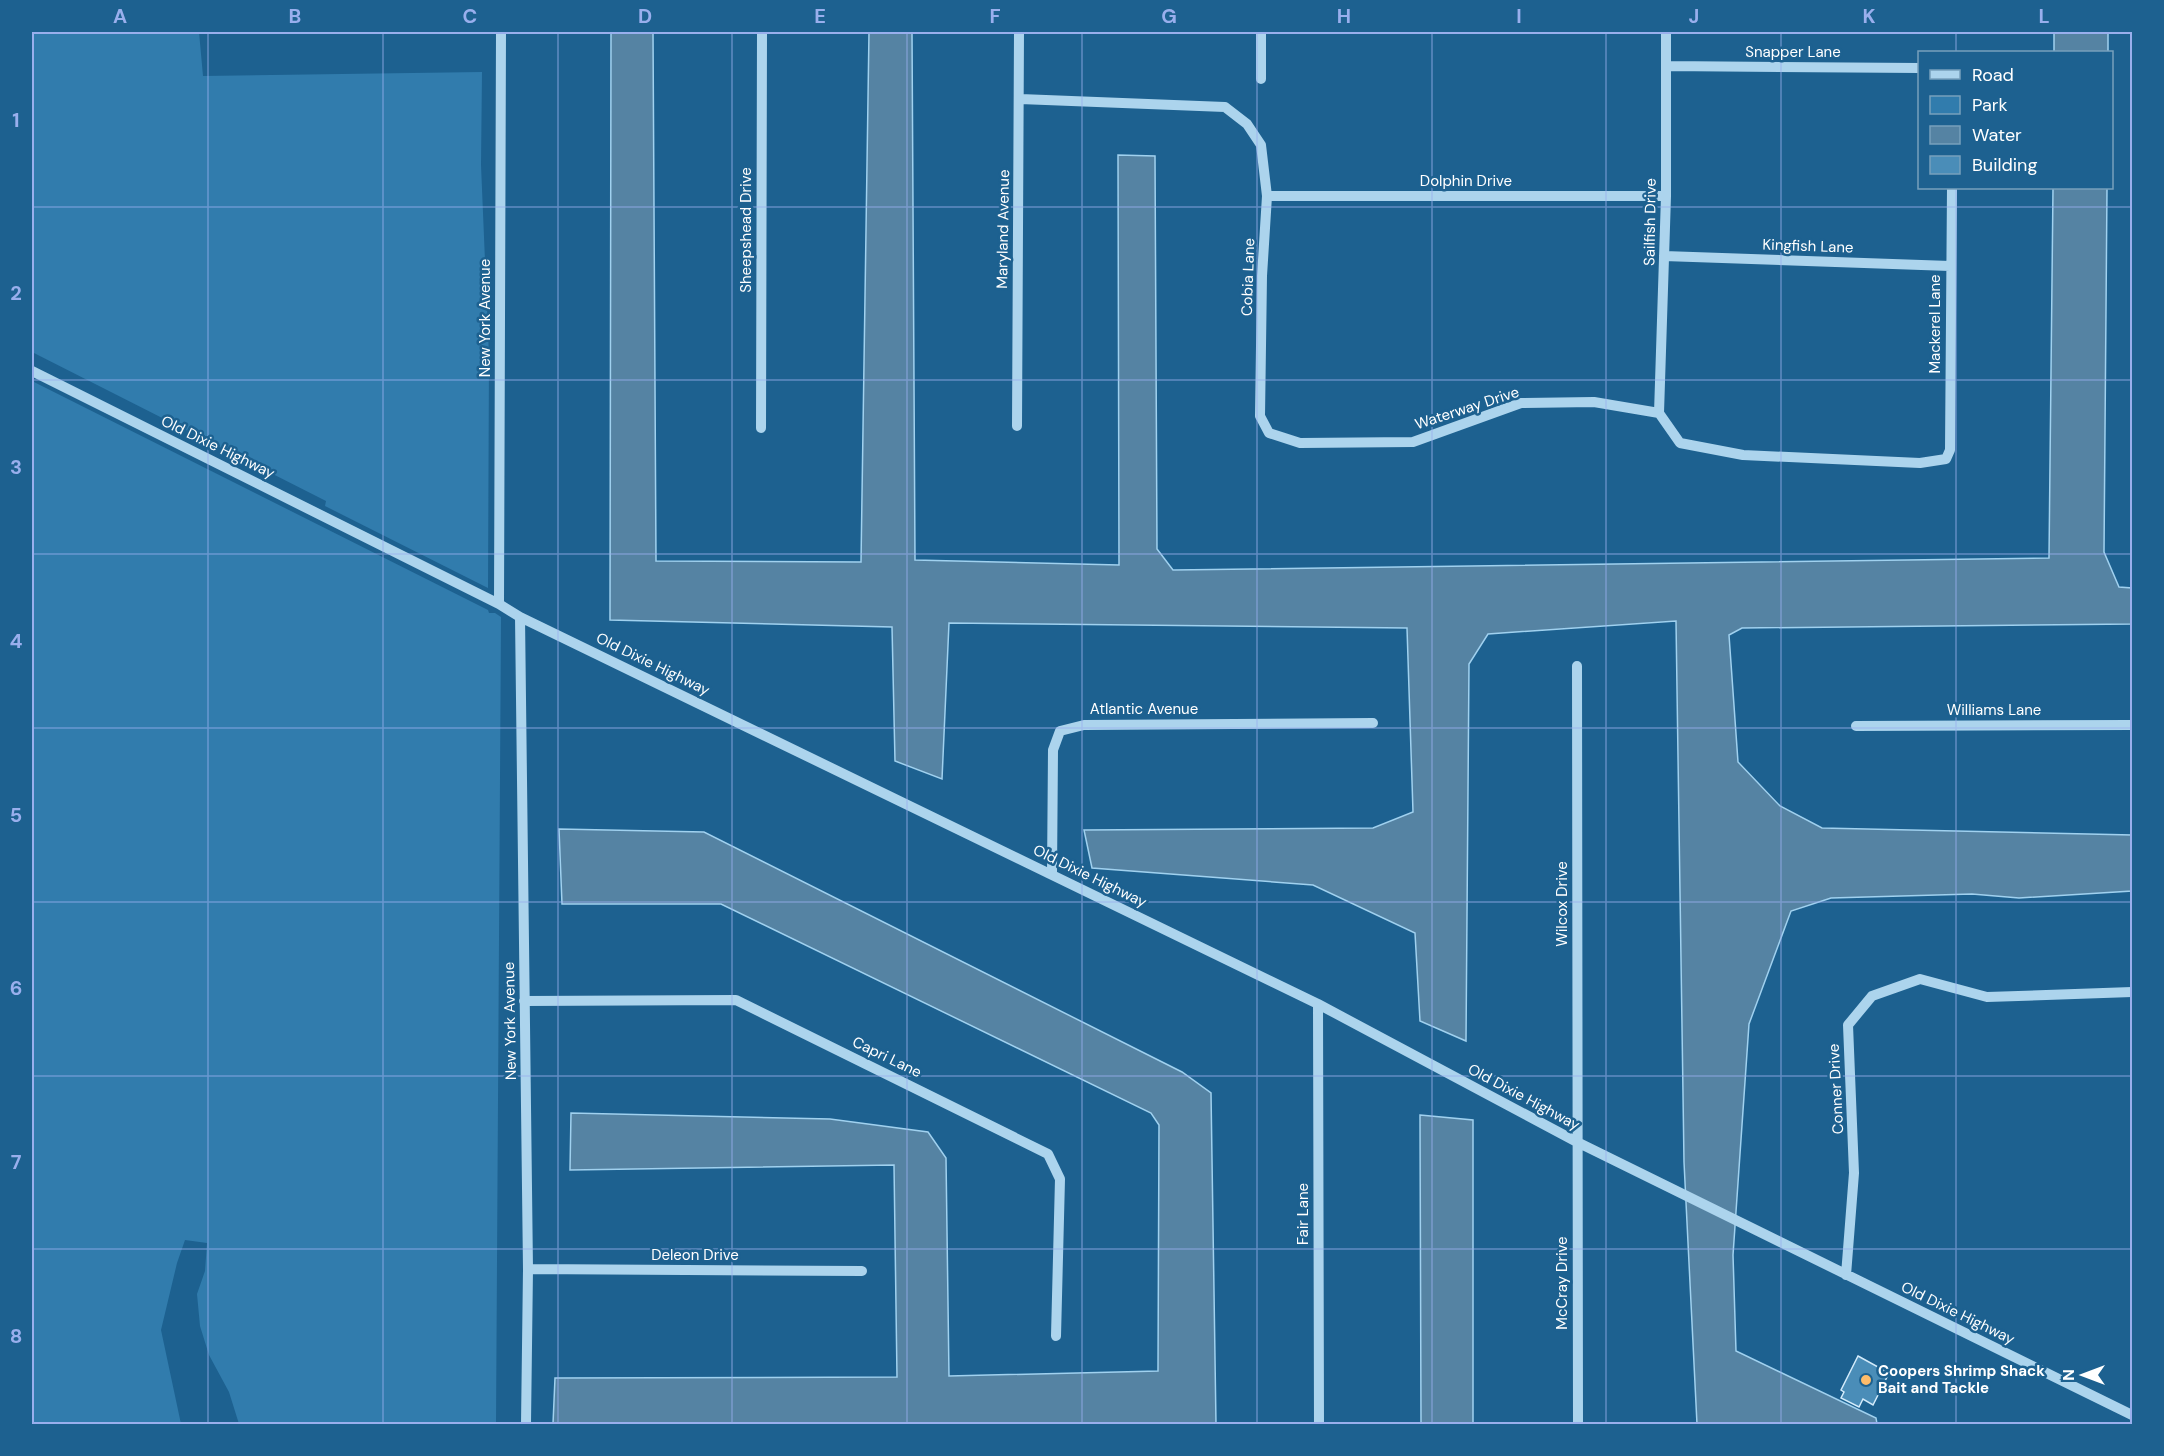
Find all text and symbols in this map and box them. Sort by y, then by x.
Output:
text: A [113,3,127,29]
text: B [289,3,301,29]
text: C [463,3,477,29]
text: D [638,3,652,29]
text: E [814,3,826,29]
text: F [989,3,1001,29]
text: G [1161,3,1177,29]
text: H [1337,3,1351,29]
text: I [1516,3,1522,29]
text: J [1689,3,1699,29]
text: K [1862,3,1876,29]
text: L [2038,3,2050,29]
street label: Snapper Lane [1745,42,1841,62]
legend [1918,51,2113,189]
text: Road [1972,63,2014,87]
text: Park [1972,93,2008,117]
text: 1 [12,107,20,133]
text: Water [1972,123,2022,147]
text: Building [1972,153,2037,177]
street label: Sheepshead Drive [736,167,756,293]
street label: Maryland Avenue [992,169,1014,289]
street label: Dolphin Drive [1420,171,1512,191]
street label: Sailfish Drive [1639,178,1661,266]
street label: Kingfish Lane [1762,234,1854,258]
street label: Cobia Lane [1237,238,1259,316]
street label: New York Avenue [475,259,495,377]
street label: Mackerel Lane [1925,274,1945,374]
text: 2 [10,280,22,306]
street label: Waterway Drive [1412,382,1522,434]
street label: Old Dixie Highway [158,411,279,483]
text: 3 [10,454,22,480]
text: 4 [10,628,23,654]
street label: Old Dixie Highway [593,628,714,700]
street label: Atlantic Avenue [1090,699,1198,719]
street label: Williams Lane [1947,700,2041,720]
text: 5 [10,802,22,828]
street label: Old Dixie Highway [1030,840,1151,912]
street label: Wilcox Drive [1552,861,1572,947]
street label: New York Avenue [499,962,521,1080]
text: 6 [10,975,22,1001]
street label: Capri Lane [849,1032,925,1082]
street label: Conner Drive [1824,1043,1848,1135]
street label: Old Dixie Highway [1465,1059,1584,1135]
text: 7 [11,1149,22,1175]
street label: Fair Lane [1293,1183,1313,1245]
street label: McCray Drive [1552,1236,1572,1330]
street label: Deleon Drive [651,1245,739,1265]
street label: Old Dixie Highway [1898,1277,2019,1349]
text: 8 [10,1323,22,1349]
north arrow [2053,1345,2113,1405]
place label: Coopers Shrimp Shack Bait and Tackle [1878,1361,2045,1398]
text: N [2058,1369,2079,1381]
marker: Coopers Shrimp Shack Bait and Tackle [1859,1373,1873,1387]

